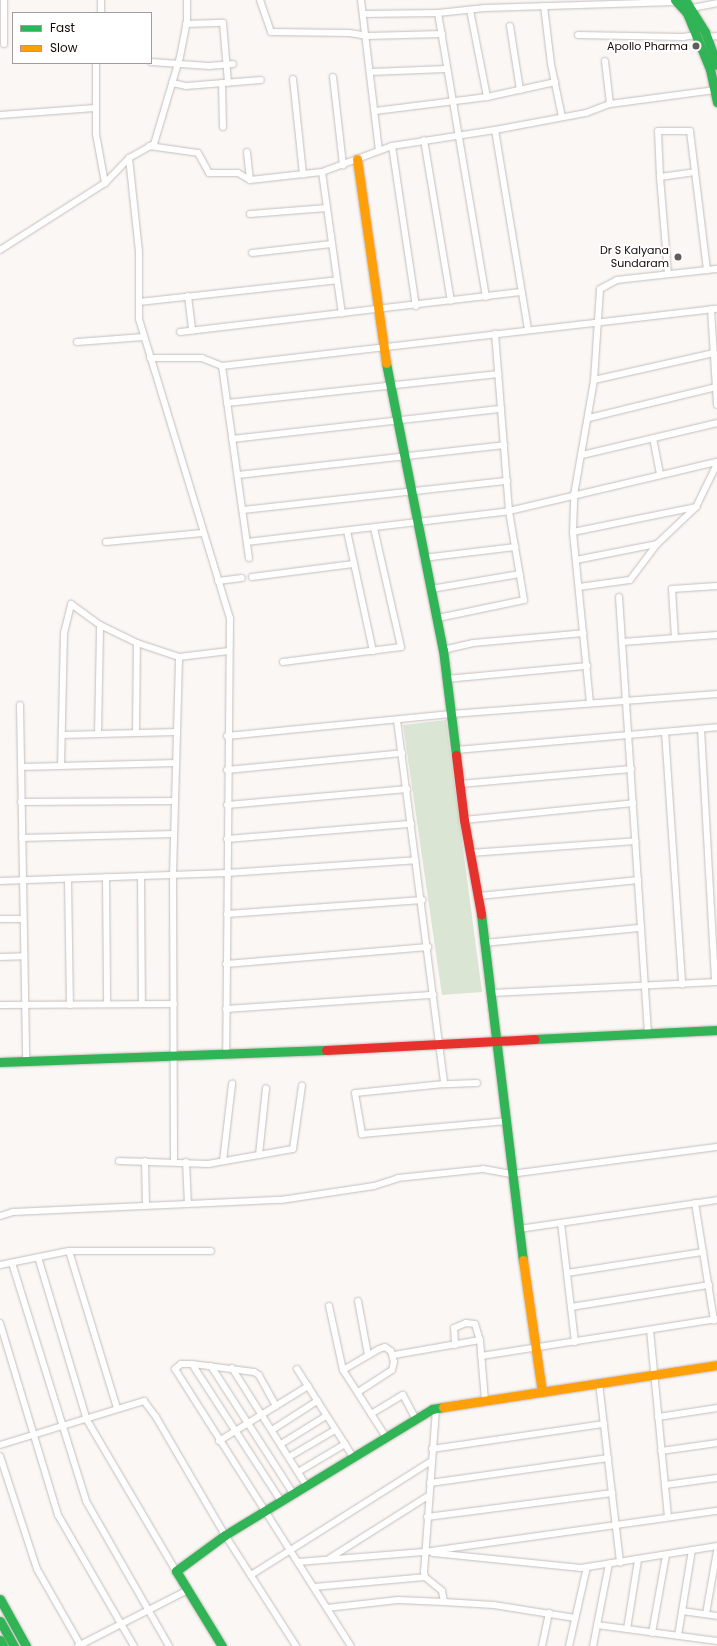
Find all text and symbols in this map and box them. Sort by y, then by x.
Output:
legend [12,12,152,64]
text: Fast [50,19,75,36]
text: Slow [50,39,78,56]
place label: Apollo Pharma [607,39,688,53]
marker: Apollo Pharma [691,41,701,51]
place label: Dr S Kalyana Sundaram [600,244,669,270]
marker: Dr S Kalyana Sundaram [672,251,684,263]

